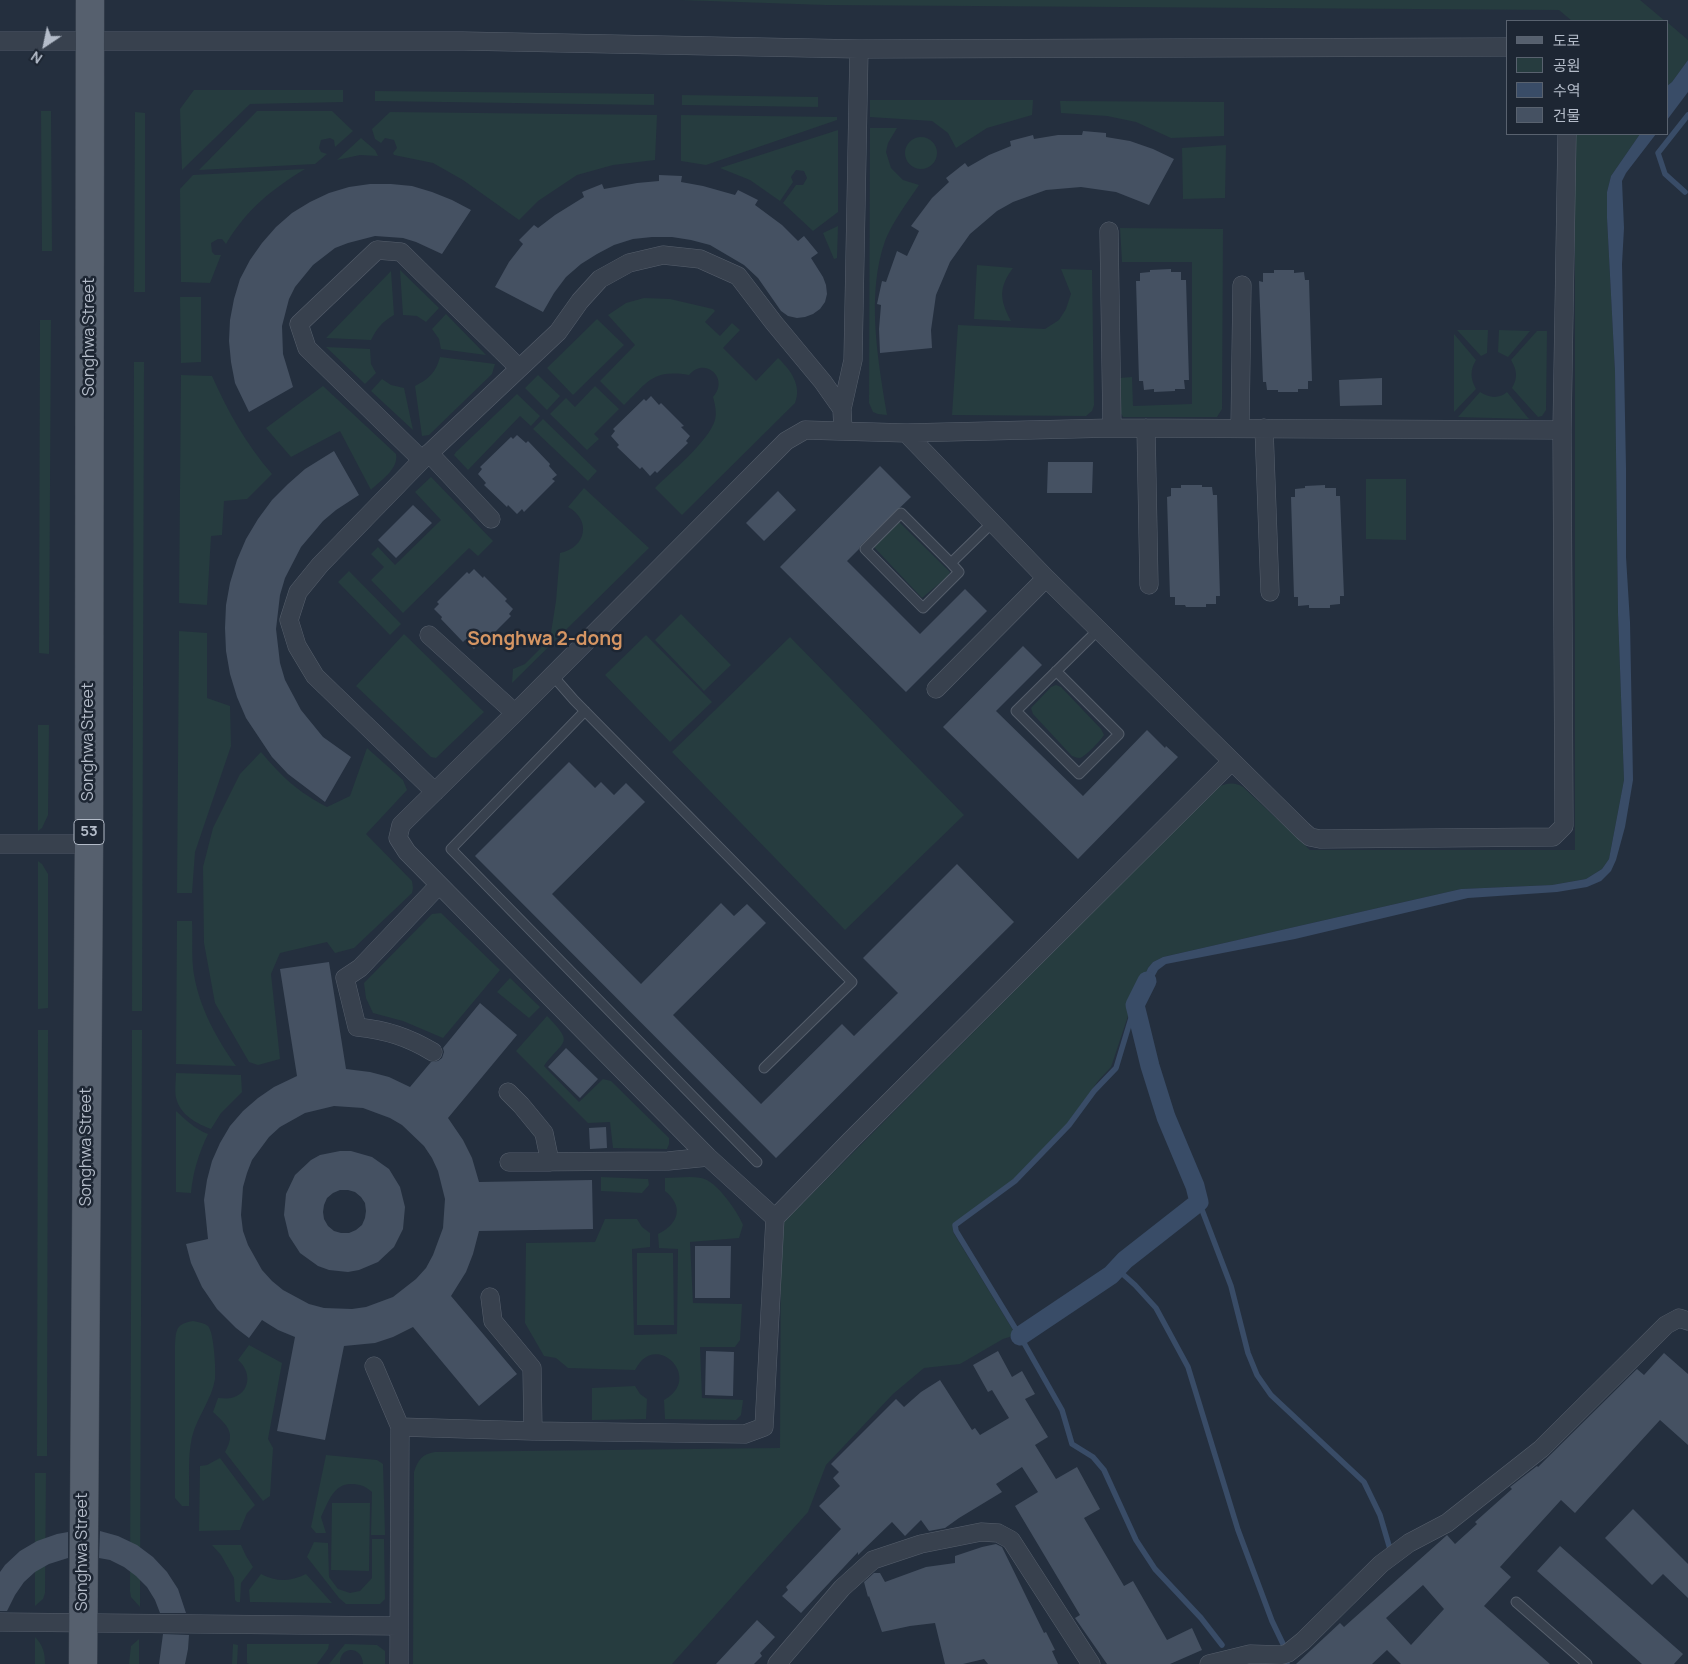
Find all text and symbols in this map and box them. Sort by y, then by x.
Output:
north arrow [20,20,70,70]
legend [1506,20,1668,135]
text: 도로 [1553,30,1581,51]
text: N [27,47,46,69]
text: 공원 [1553,55,1581,76]
text: 수역 [1553,80,1581,101]
text: 건물 [1553,105,1581,126]
street label: Songhwa Street [80,278,100,396]
district label: Songhwa 2-dong [467,629,623,651]
street label: Songhwa Street [79,683,99,801]
road number: 53 [74,820,104,844]
street label: Songhwa Street [77,1088,97,1206]
street label: Songhwa Street [73,1493,93,1611]

